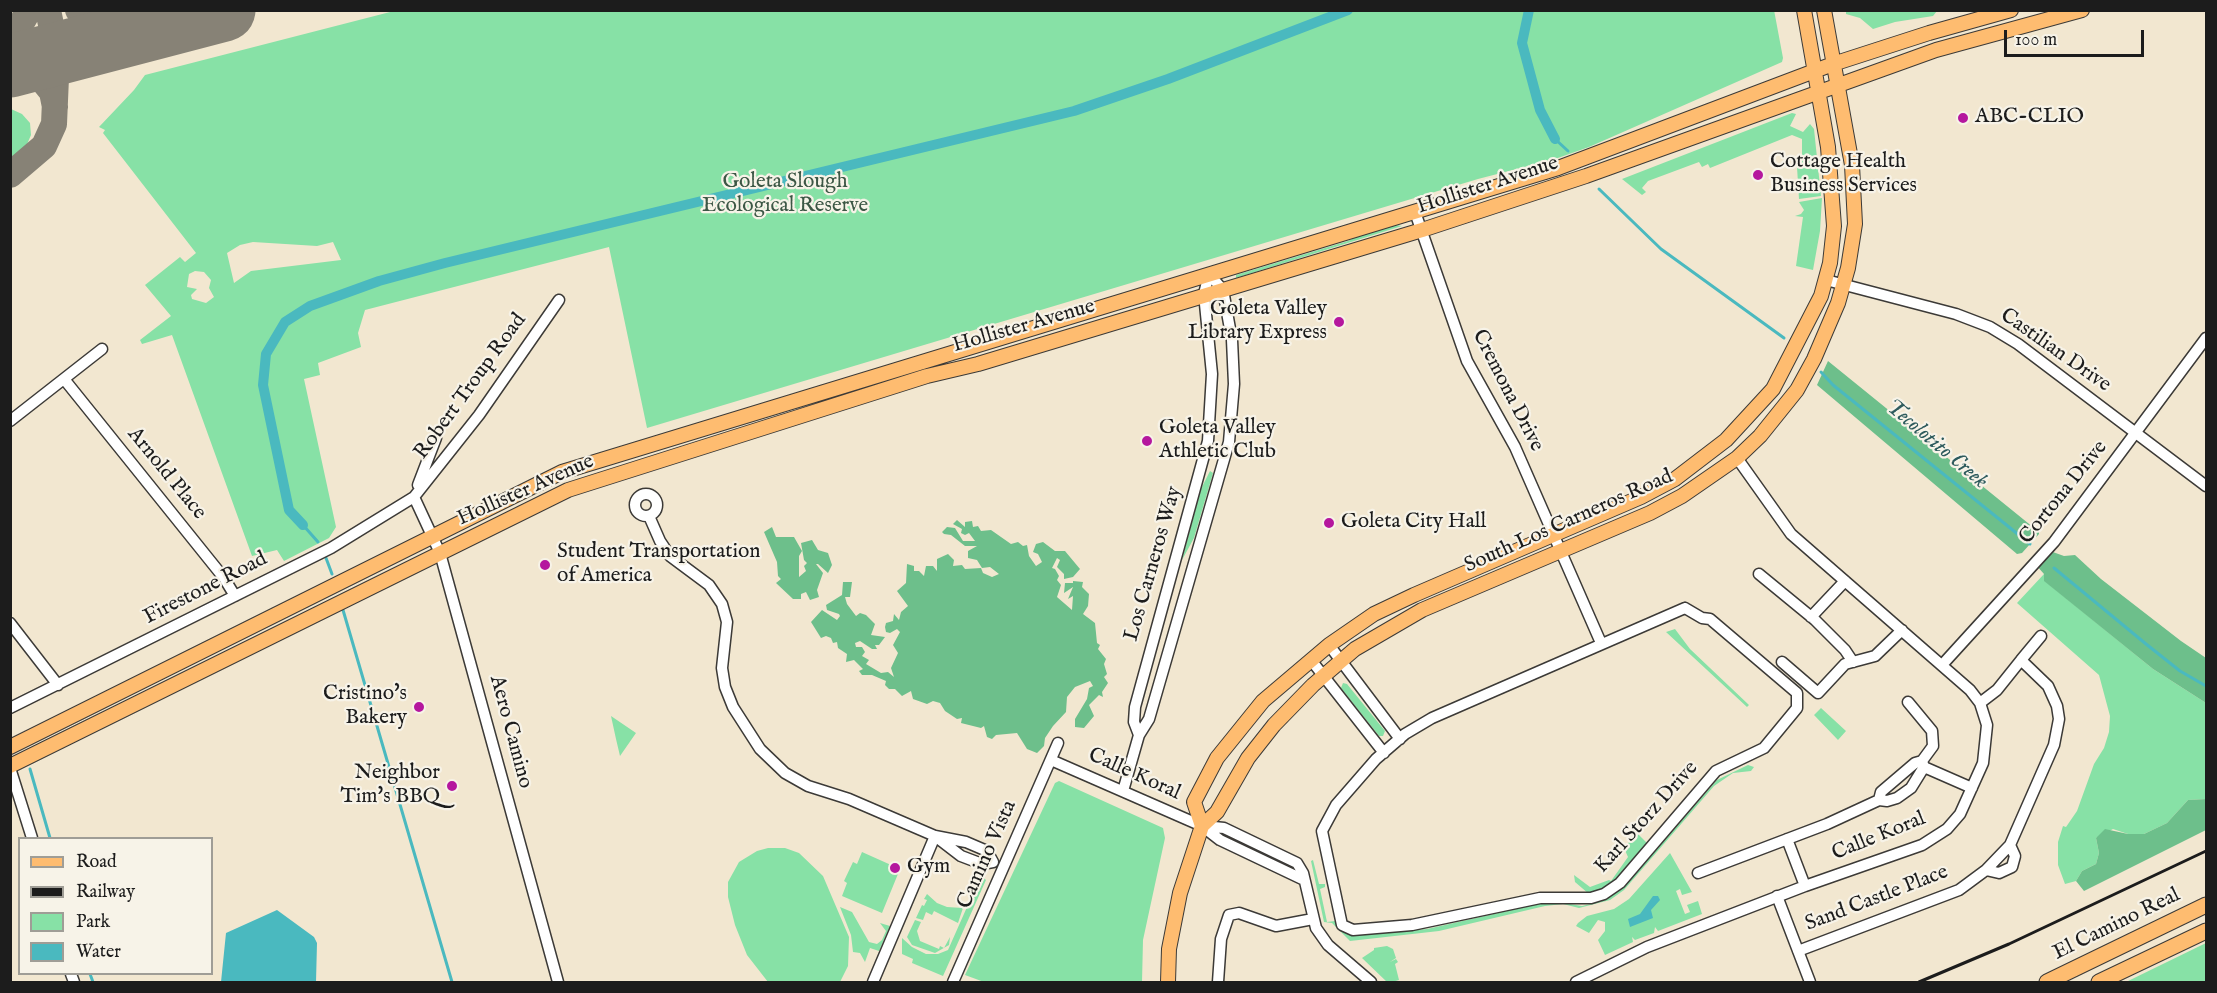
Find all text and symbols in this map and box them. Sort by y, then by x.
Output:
scale bar [2007,18,2146,56]
text: 100 m [2015,29,2057,52]
place label: ABC-CLIO [1975,105,2084,131]
marker: ABC-CLIO [1956,111,1970,125]
place label: Cottage Health Business Services [1770,150,1917,200]
street label: Hollister Avenue [1414,151,1562,221]
marker: Cottage Health Business Services [1751,168,1765,182]
park label: Goleta Slough Ecological Reserve [702,170,868,220]
street label: Hollister Avenue [950,295,1098,359]
place label: Goleta Valley Library Express [1188,297,1327,347]
street label: Castilian Drive [1995,304,2115,398]
street label: Robert Troup Road [410,309,532,465]
marker: Goleta Valley Library Express [1332,315,1346,329]
street label: Cremona Drive [1465,326,1549,456]
water label: Tecolotito Creek [1880,395,1992,495]
place label: Goleta Valley Athletic Club [1159,416,1276,466]
street label: Arnold Place [121,423,211,525]
marker: Goleta Valley Athletic Club [1140,434,1154,448]
street label: Cortona Drive [2015,436,2113,550]
street label: Hollister Avenue [454,450,598,532]
street label: South Los Carneros Road [1461,465,1677,579]
street label: Los Carneros Way [1120,484,1188,644]
place label: Goleta City Hall [1341,510,1486,536]
marker: Goleta City Hall [1322,516,1336,530]
place label: Student Transportation of America [557,540,760,590]
street label: Firestone Road [140,547,272,631]
marker: Student Transportation of America [538,558,552,572]
street label: Aero Camino [483,673,537,791]
place label: Cristino's Bakery [323,682,407,732]
marker: Cristino's Bakery [412,700,426,714]
street label: Calle Koral [1084,743,1184,807]
street label: Karl Storz Drive [1590,757,1704,879]
place label: Neighbor Tim's BBQ [340,761,440,811]
marker: Neighbor Tim's BBQ [445,779,459,793]
street label: Camino Vista [953,797,1023,913]
street label: Calle Koral [1829,807,1929,867]
legend [18,837,213,975]
text: Road [76,851,117,874]
place label: Gym [907,855,950,881]
street label: Sand Castle Place [1802,860,1952,938]
marker: Gym [888,861,902,875]
text: Railway [76,881,135,904]
street label: El Camino Real [2049,883,2185,967]
text: Park [76,911,110,934]
text: Water [76,941,121,964]

